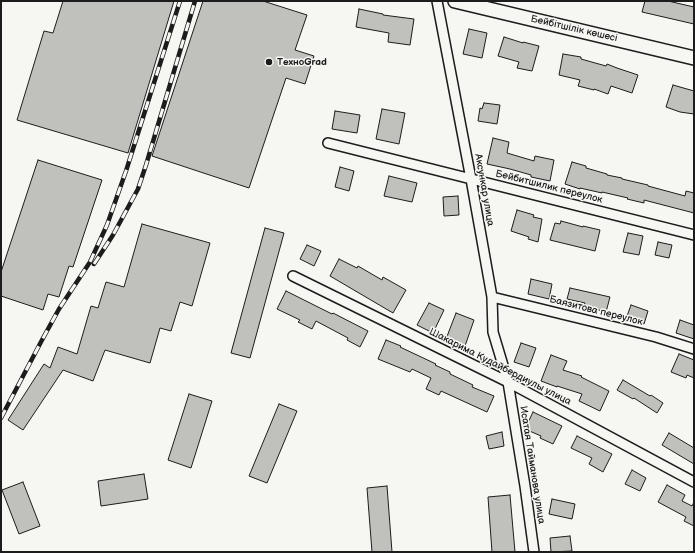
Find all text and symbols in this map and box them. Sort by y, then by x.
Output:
street label: Бейбітшілік көшесі [530,13,618,45]
place label: ТехноGrad [277,56,327,68]
marker: ТехноGrad [264,57,274,67]
street label: Аксункар улица [472,153,496,227]
street label: Бейбитшилик переулок [494,168,604,206]
street label: Баязитова переулок [548,294,644,328]
street label: Шакарима Кудайбердиулы улица [427,326,573,408]
street label: Исатая Тайманова улица [517,405,547,525]

